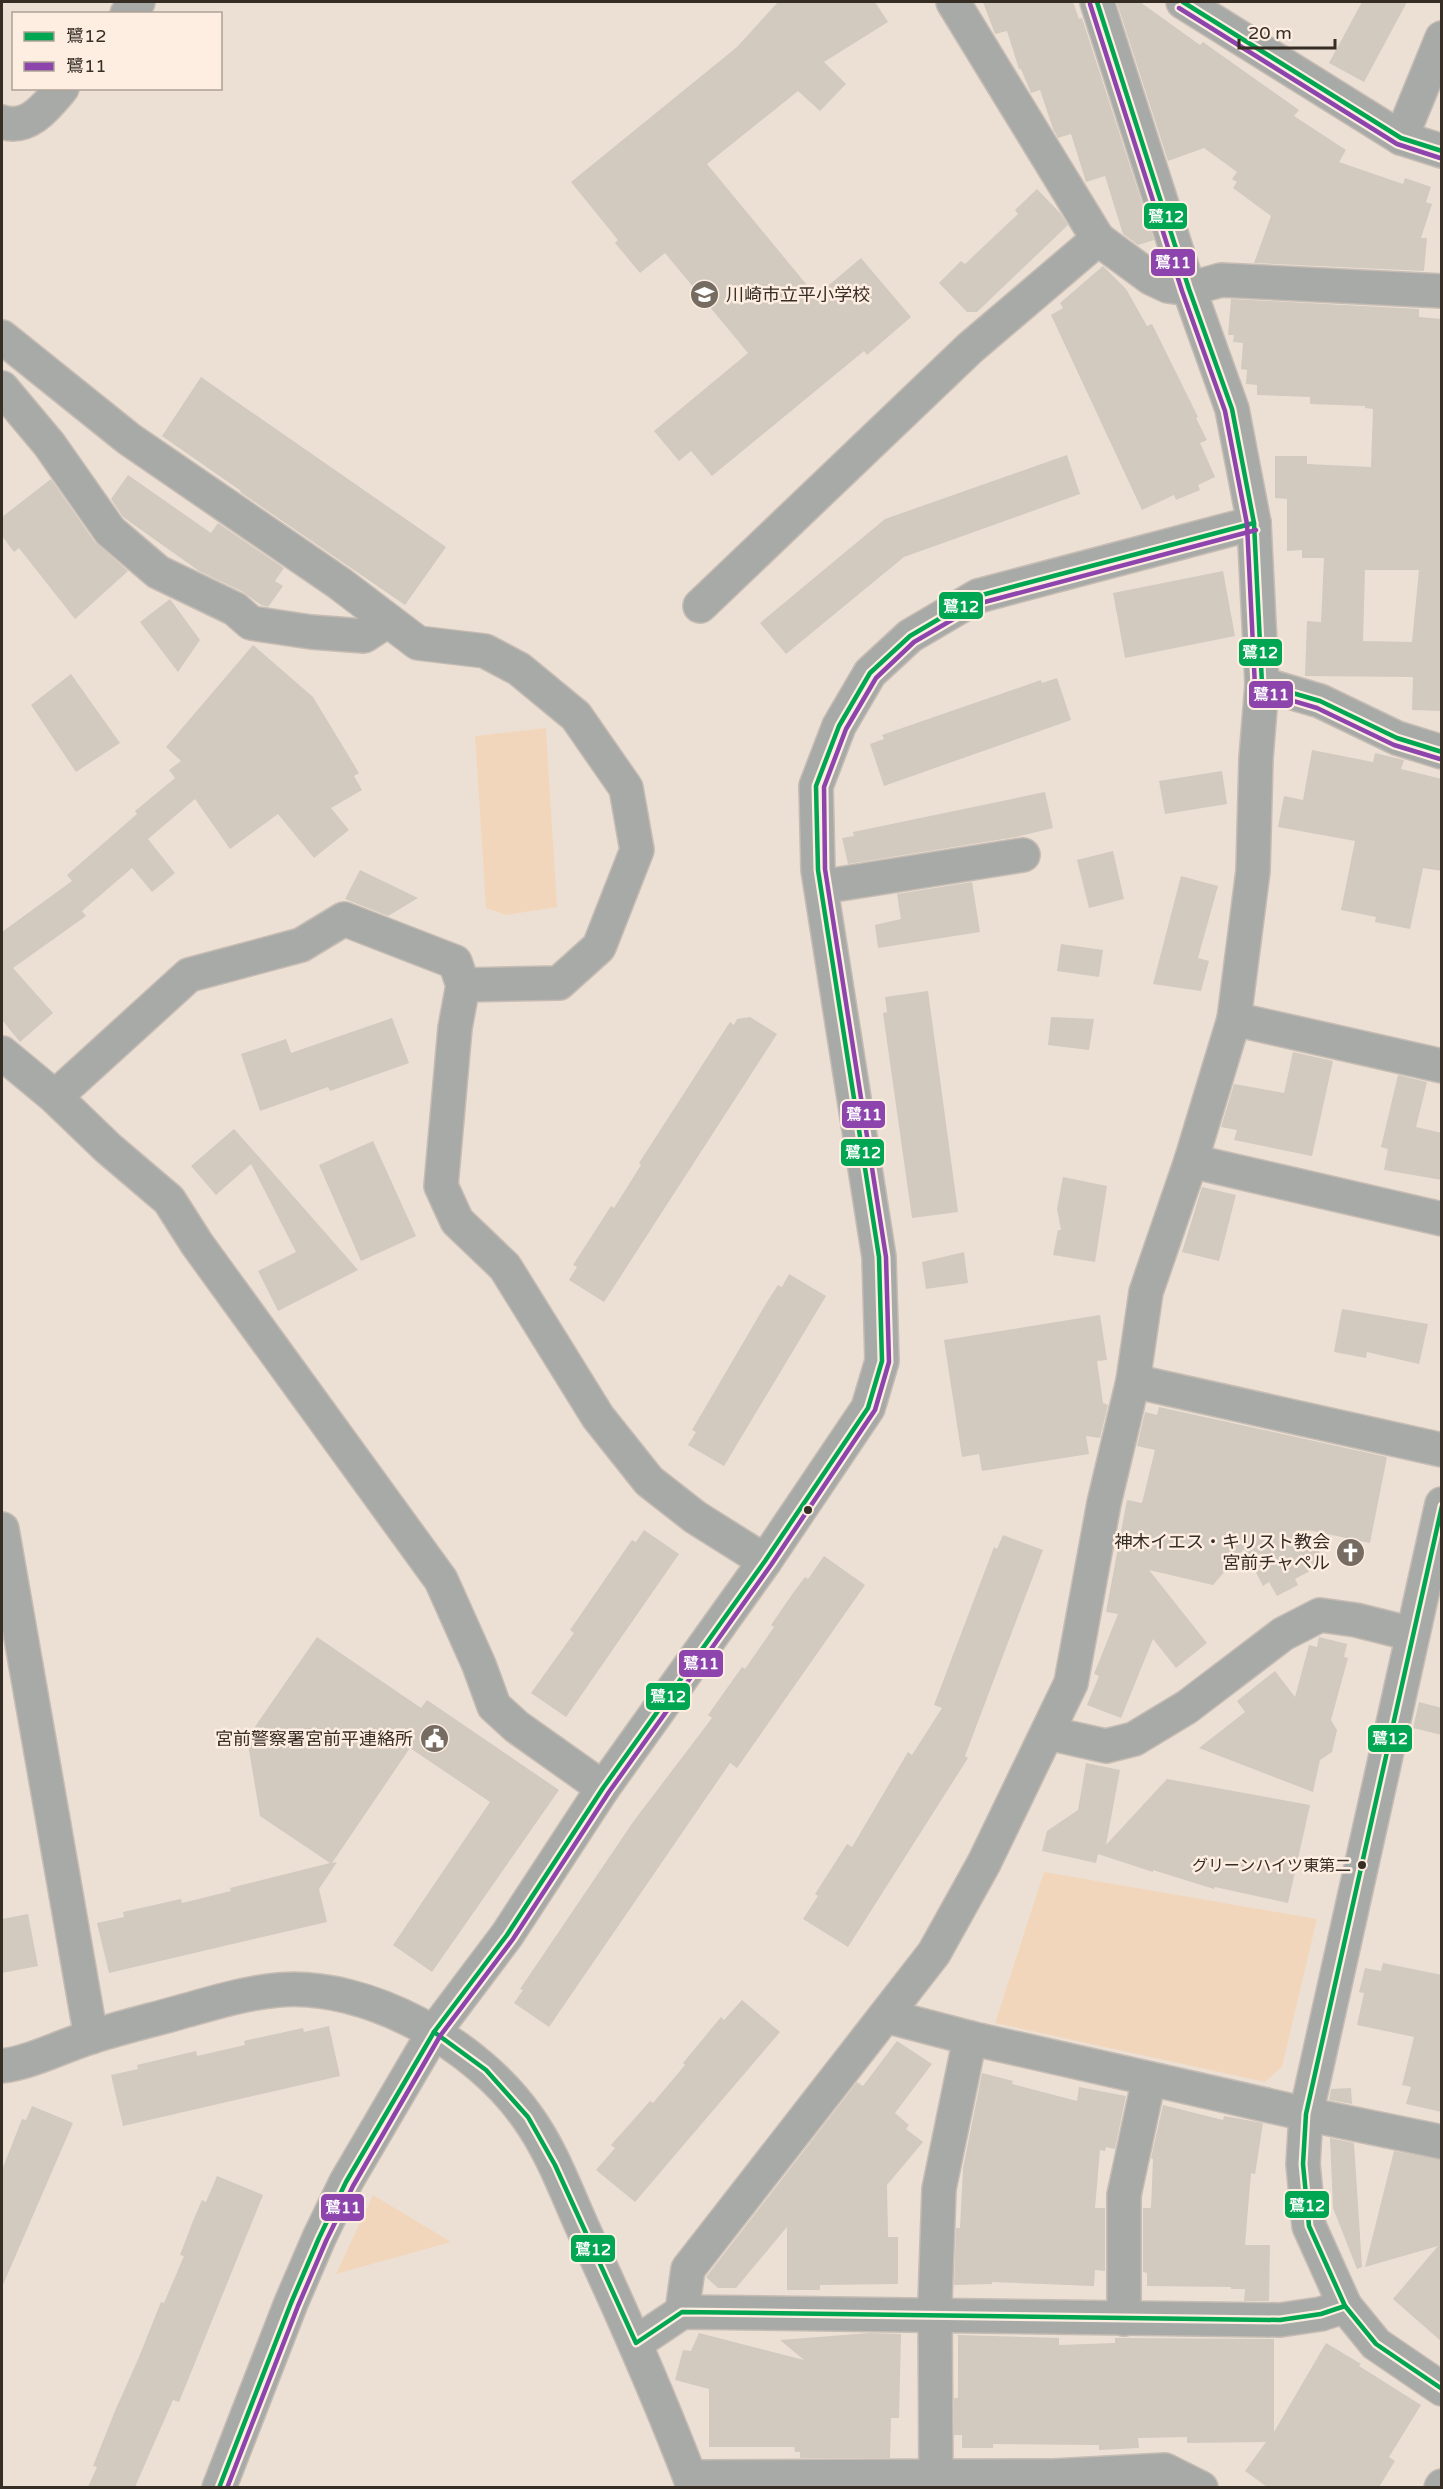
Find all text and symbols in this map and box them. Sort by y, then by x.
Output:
legend [12,12,222,90]
scale bar [1239,12,1335,50]
text: 20 m [1248,22,1292,44]
text: 鷺12 [66,25,107,47]
text: 鷺11 [66,55,107,77]
line badge: 鷺12 [1143,202,1188,230]
text: 鷺12 [1148,207,1184,227]
line badge: 鷺11 [1150,248,1196,277]
text: 鷺11 [1155,253,1191,273]
school or university icon: 川崎市立平小学校 [689,279,721,311]
place label: 川崎市立平小学校 [726,284,870,306]
line badge: 鷺12 [938,591,984,620]
text: 鷺12 [943,597,979,617]
line badge: 鷺12 [1238,638,1283,667]
text: 鷺12 [1242,643,1278,663]
line badge: 鷺11 [1248,680,1294,709]
text: 鷺11 [1253,685,1289,705]
line badge: 鷺11 [841,1100,886,1129]
text: 鷺11 [846,1105,882,1125]
line badge: 鷺12 [840,1138,885,1167]
text: 鷺12 [845,1143,881,1163]
unlabelled marker [802,1504,814,1516]
place label: 神木イエス・キリスト教会 宮前チャペル [1114,1531,1330,1574]
church icon: 神木イエス・キリスト教会 宮前チャペル [1335,1536,1367,1568]
line badge: 鷺11 [678,1649,724,1678]
text: 鷺11 [683,1654,719,1674]
line badge: 鷺12 [645,1682,691,1711]
text: 鷺12 [650,1687,686,1707]
public building icon: 宮前警察署宮前平連絡所 [418,1723,450,1755]
line badge: 鷺12 [1367,1724,1413,1753]
place label: 宮前警察署宮前平連絡所 [215,1728,413,1750]
text: 鷺12 [1372,1729,1408,1749]
place label: グリーンハイツ東第二 [1192,1856,1351,1876]
marker: グリーンハイツ東第二 [1356,1859,1368,1871]
line badge: 鷺12 [1284,2190,1330,2219]
line badge: 鷺11 [320,2193,365,2222]
text: 鷺12 [1289,2196,1325,2216]
text: 鷺11 [325,2198,361,2218]
line badge: 鷺12 [570,2234,616,2263]
text: 鷺12 [575,2240,611,2260]

